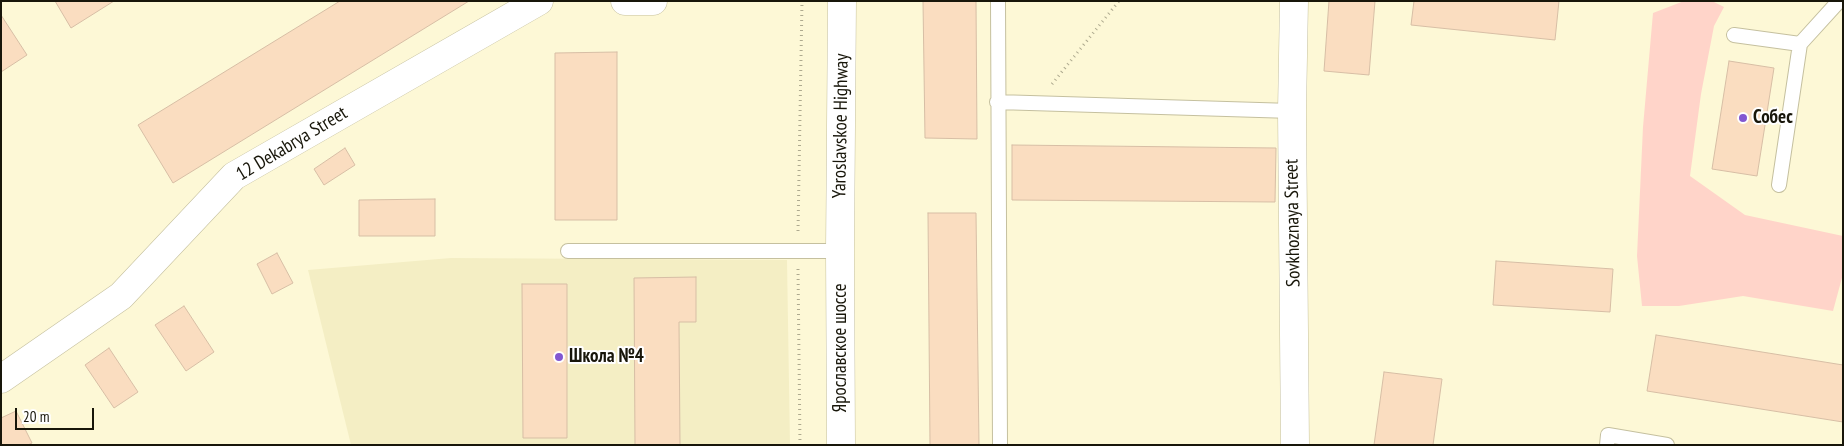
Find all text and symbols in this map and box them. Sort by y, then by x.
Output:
street label: Yaroslavskoe Highway [828,53,854,199]
street label: 12 Dekabrya Street [232,102,352,186]
place label: Собес [1753,107,1793,129]
marker: Собес [1737,112,1749,124]
street label: Sovkhoznaya Street [1280,159,1306,287]
street label: Ярославское шоссе [830,283,852,413]
place label: Школа №4 [569,346,644,368]
marker: Школа №4 [553,351,565,363]
scale bar [18,398,96,430]
text: 20 m [23,407,49,426]

